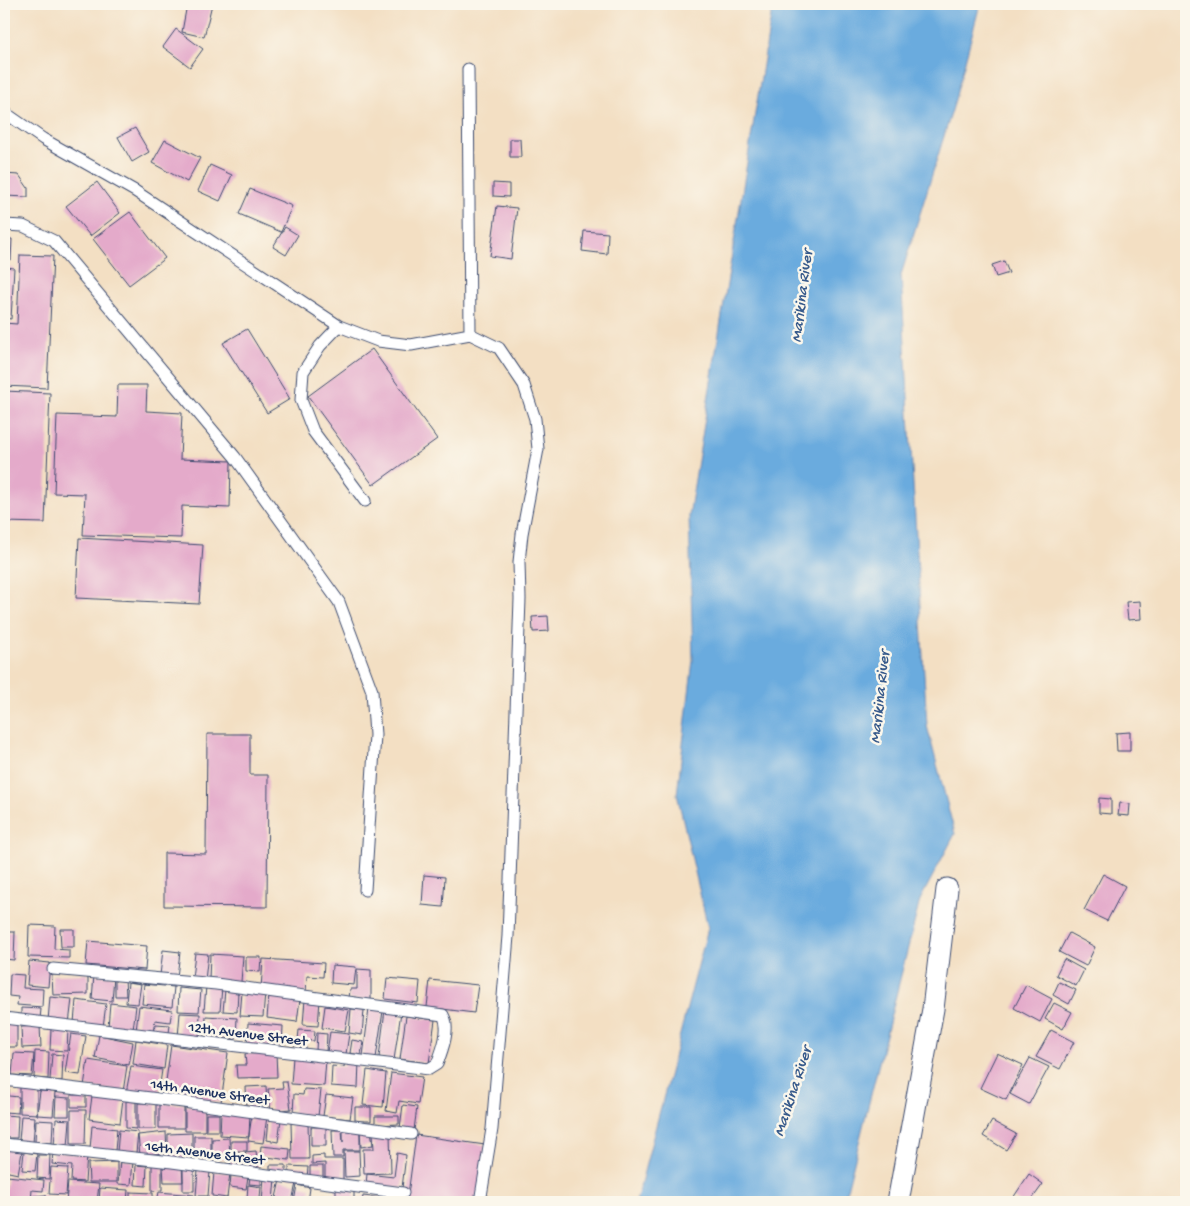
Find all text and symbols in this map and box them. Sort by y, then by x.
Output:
water label: Marikina River [788,246,819,344]
water label: Marikina River [867,647,896,745]
street label: 12th Avenue Street [186,1019,310,1051]
water label: Marikina River [771,1042,819,1139]
street label: 14th Avenue Street [148,1076,272,1110]
street label: 16th Avenue Street [143,1138,267,1170]

